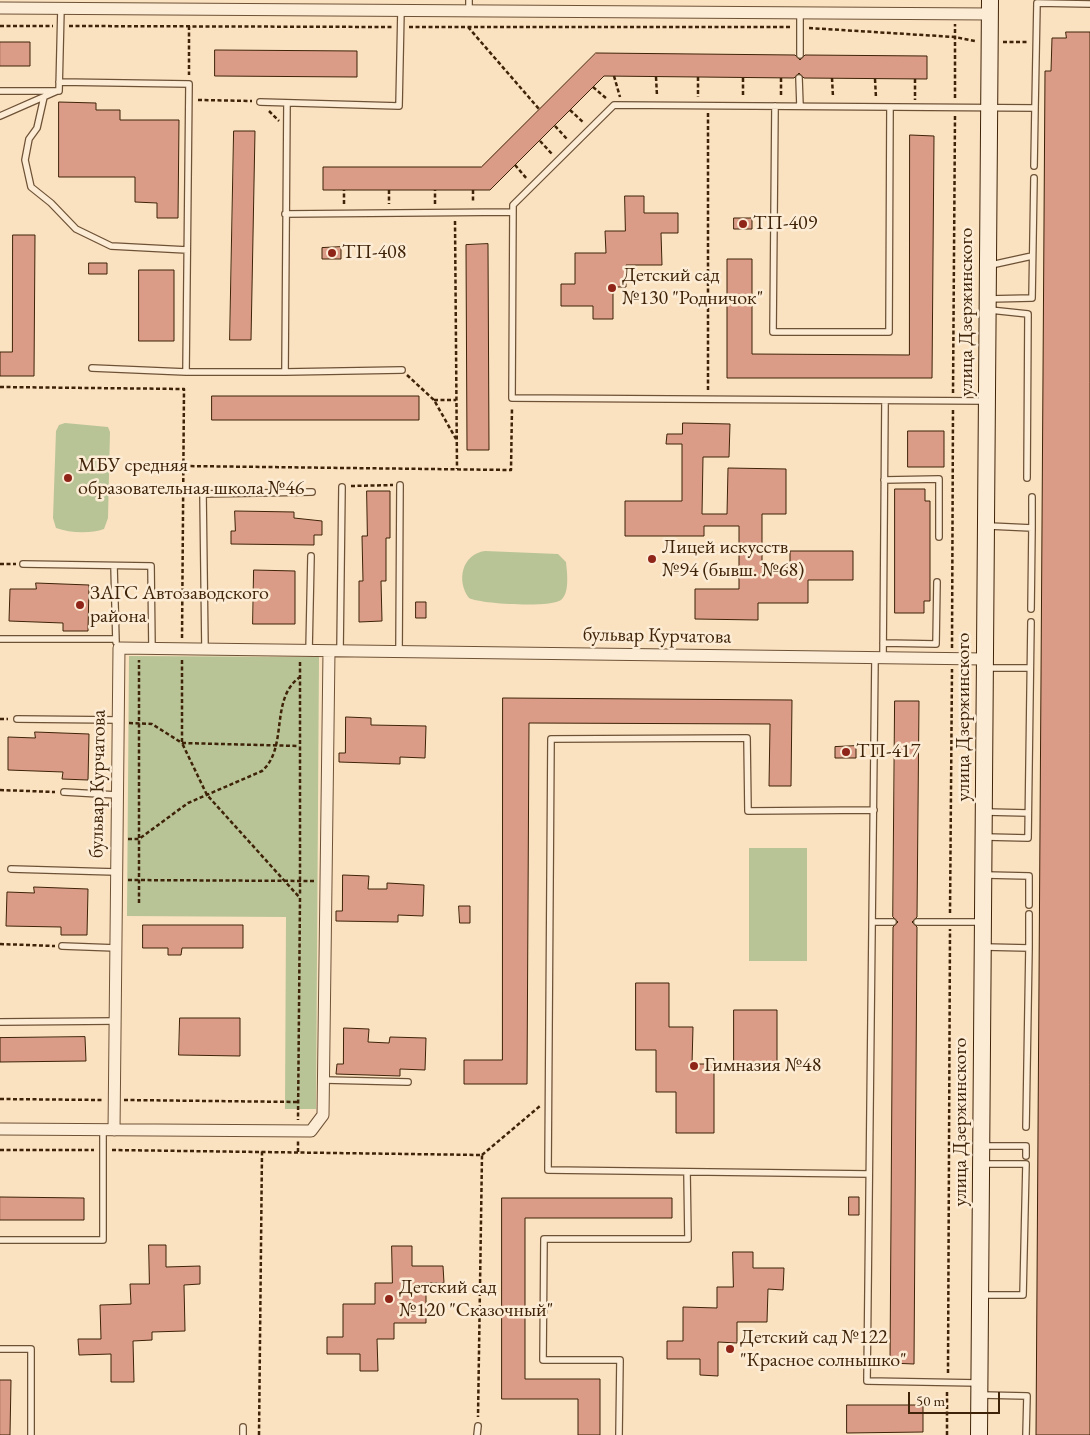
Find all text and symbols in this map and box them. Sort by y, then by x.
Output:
place label: ТП-409 [753,212,817,236]
marker: ТП-409 [737,218,749,230]
street label: улица Дзержинского [955,228,979,396]
place label: ТП-408 [342,241,406,265]
marker: ТП-408 [326,247,338,259]
place label: Детский сад №130 "Родничок" [622,264,763,311]
marker: Детский сад №130 "Родничок" [606,282,618,294]
place label: МБУ средняя образовательная школа №46 [78,454,304,501]
marker: МБУ средняя образовательная школа №46 [62,472,74,484]
place label: Лицей искусств №94 (бывш. №68) [662,536,804,583]
marker: Лицей искусств №94 (бывш. №68) [646,553,658,565]
place label: ЗАГС Автозаводского района [90,582,269,629]
marker: ЗАГС Автозаводского района [74,599,86,611]
street label: бульвар Курчатова [583,623,731,649]
street label: улица Дзержинского [952,633,976,801]
street label: бульвар Курчатова [85,710,111,858]
place label: ТП-417 [856,740,920,764]
marker: ТП-417 [840,746,852,758]
street label: улица Дзержинского [949,1038,973,1206]
place label: Гимназия №48 [704,1054,821,1078]
marker: Гимназия №48 [688,1060,700,1072]
place label: Детский сад №120 "Сказочный" [399,1276,553,1323]
marker: Детский сад №120 "Сказочный" [383,1293,395,1305]
place label: Детский сад №122 "Красное солнышко" [740,1326,907,1373]
marker: Детский сад №122 "Красное солнышко" [724,1343,736,1355]
scale bar [910,1382,1002,1414]
text: 50 m [916,1391,945,1410]

